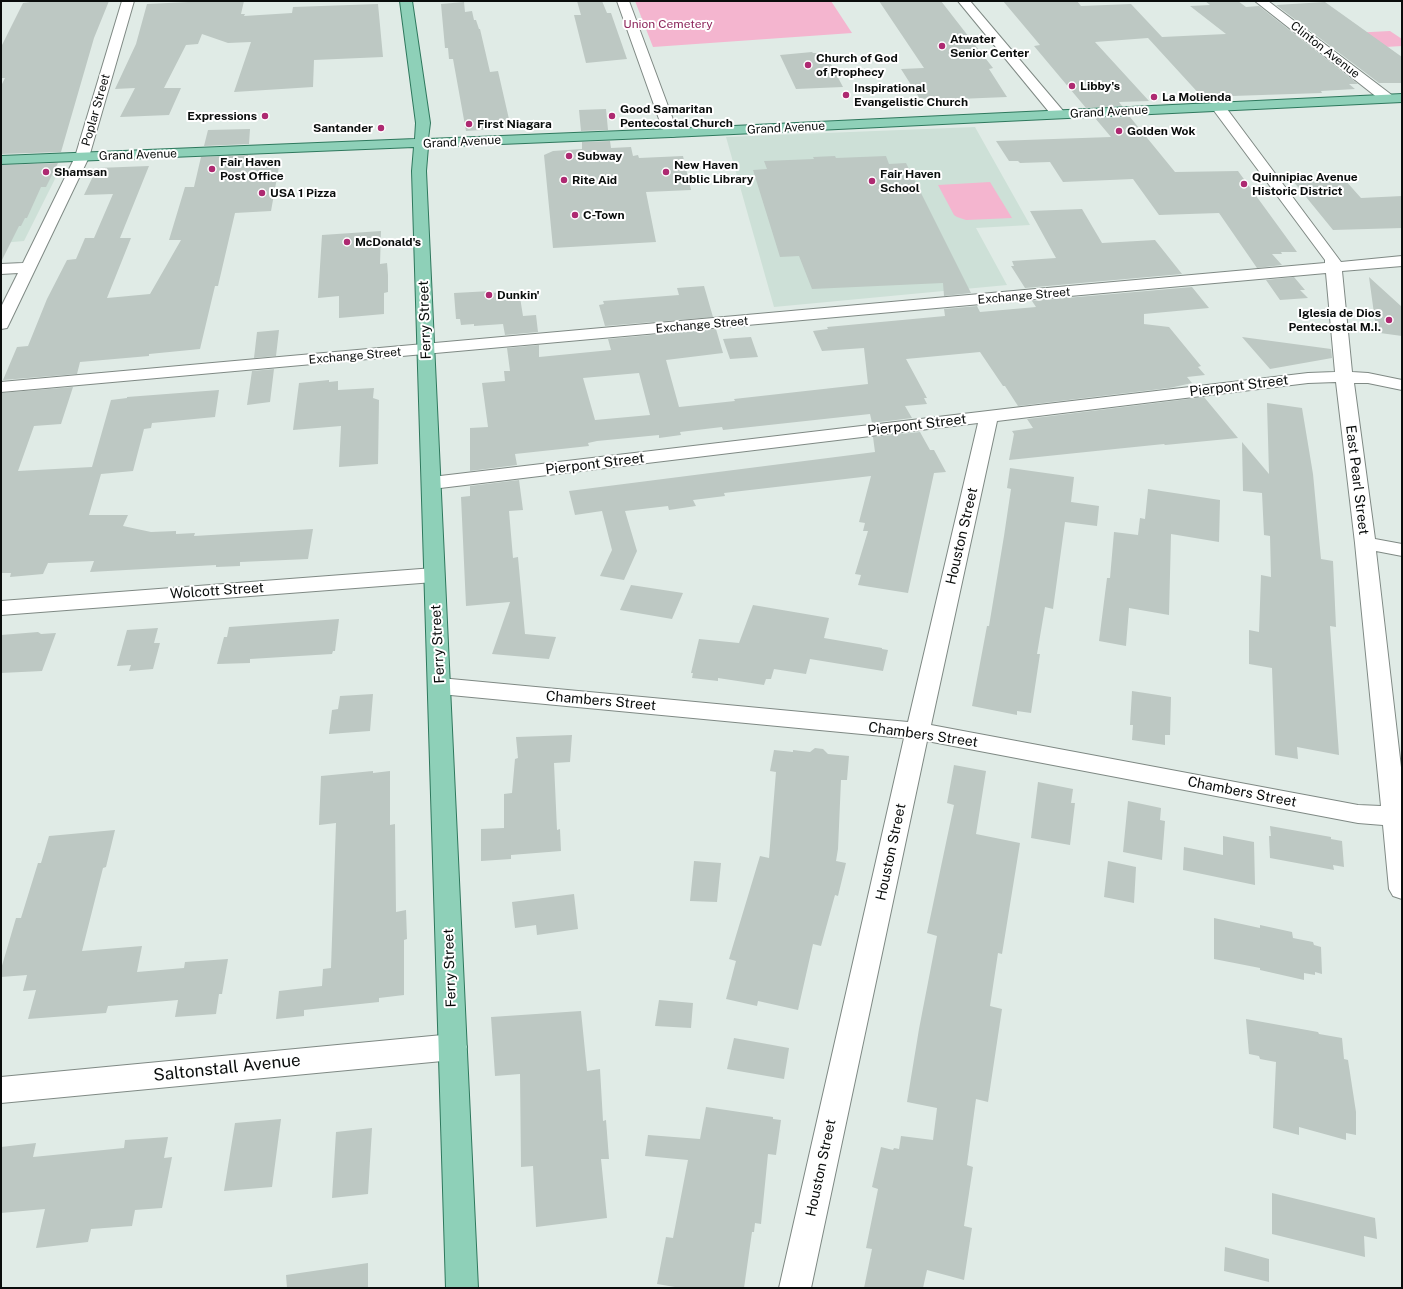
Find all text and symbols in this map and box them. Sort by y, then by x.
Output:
park label: Union Cemetery [623,17,713,31]
street label: Clinton Avenue [1288,18,1362,82]
place label: Atwater Senior Center [950,32,1029,60]
marker: Atwater Senior Center [937,41,947,51]
place label: Church of God of Prophecy [816,51,898,79]
marker: Church of God of Prophecy [803,60,813,70]
street label: Poplar Street [79,72,113,148]
place label: Libby's [1080,79,1120,93]
place label: Inspirational Evangelistic Church [854,81,968,109]
marker: Libby's [1067,81,1077,91]
marker: Inspirational Evangelistic Church [841,90,851,100]
place label: La Molienda [1162,90,1231,104]
marker: La Molienda [1149,92,1159,102]
place label: Good Samaritan Pentecostal Church [620,102,733,130]
street label: Grand Avenue [1070,103,1148,121]
place label: Expressions [187,109,257,123]
marker: Expressions [260,111,270,121]
marker: Good Samaritan Pentecostal Church [607,111,617,121]
place label: First Niagara [477,117,552,131]
marker: First Niagara [464,119,474,129]
street label: Grand Avenue [747,119,825,137]
place label: Santander [313,121,373,135]
marker: Santander [376,123,386,133]
place label: Golden Wok [1127,124,1195,138]
marker: Golden Wok [1114,126,1124,136]
street label: Grand Avenue [423,133,501,151]
street label: Grand Avenue [99,146,177,164]
place label: Subway [577,149,622,163]
marker: Subway [564,151,574,161]
place label: Fair Haven Post Office [220,155,284,183]
place label: New Haven Public Library [674,158,754,186]
marker: Fair Haven Post Office [207,164,217,174]
place label: Shamsan [54,165,107,179]
marker: Shamsan [41,167,51,177]
marker: New Haven Public Library [661,167,671,177]
place label: Fair Haven School [880,167,941,195]
place label: Quinnipiac Avenue Historic District [1252,170,1358,198]
place label: Rite Aid [572,173,617,187]
marker: Rite Aid [559,175,569,185]
marker: Fair Haven School [867,176,877,186]
marker: Quinnipiac Avenue Historic District [1239,179,1249,189]
place label: USA 1 Pizza [270,186,336,200]
marker: USA 1 Pizza [257,188,267,198]
place label: C-Town [583,208,625,222]
marker: C-Town [570,210,580,220]
place label: McDonald's [355,235,421,249]
marker: McDonald's [342,237,352,247]
street label: Ferry Street [415,280,435,360]
street label: Exchange Street [977,285,1071,307]
place label: Dunkin' [497,288,540,302]
marker: Dunkin' [484,290,494,300]
place label: Iglesia de Dios Pentecostal M.I. [1288,306,1381,334]
street label: Exchange Street [655,314,749,336]
marker: Iglesia de Dios Pentecostal M.I. [1384,315,1394,325]
street label: Exchange Street [308,345,402,367]
street label: Pierpont Street [1189,372,1289,400]
street label: Pierpont Street [867,411,967,439]
street label: East Pearl Street [1342,424,1372,536]
street label: Pierpont Street [545,450,645,478]
street label: Houston Street [943,486,981,586]
street label: Wolcott Street [169,579,265,603]
street label: Ferry Street [428,604,448,684]
street label: Chambers Street [545,688,657,714]
street label: Chambers Street [867,719,979,751]
street label: Chambers Street [1186,773,1298,811]
street label: Houston Street [872,802,910,902]
street label: Ferry Street [440,928,460,1008]
street label: Saltonstall Avenue [152,1050,302,1086]
street label: Houston Street [802,1118,840,1218]

